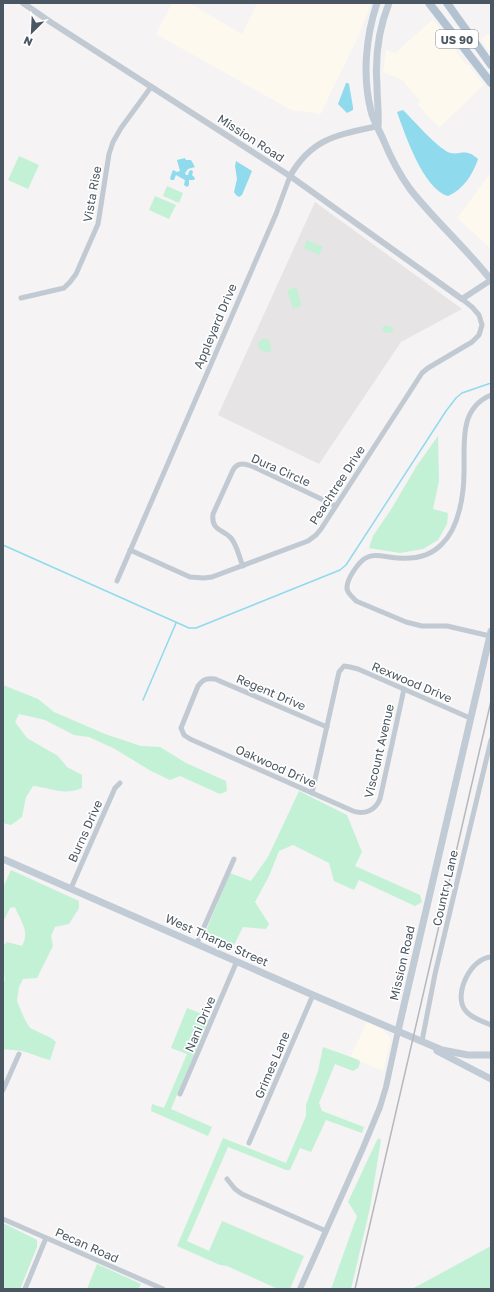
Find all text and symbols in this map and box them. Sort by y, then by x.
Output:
north arrow [12,12,52,52]
road number: US 90 [436,30,478,48]
text: N [21,34,34,49]
street label: Mission Road [215,111,287,165]
street label: Vista Rise [80,165,104,223]
street label: Appleyard Drive [190,281,240,371]
street label: Peachtree Drive [306,443,368,527]
street label: Dura Circle [249,450,313,490]
street label: Rexwood Drive [370,658,454,706]
street label: Regent Drive [234,671,308,713]
street label: Viscount Avenue [361,702,397,799]
street label: Oakwood Drive [233,742,319,790]
street label: Burns Drive [65,798,105,864]
street label: Country Lane [429,849,461,927]
street label: West Tharpe Street [163,911,271,970]
street label: Mission Road [386,924,418,1002]
street label: Nani Drive [182,994,218,1054]
street label: Grimes Lane [251,1029,293,1101]
street label: Pecan Road [53,1224,121,1266]

